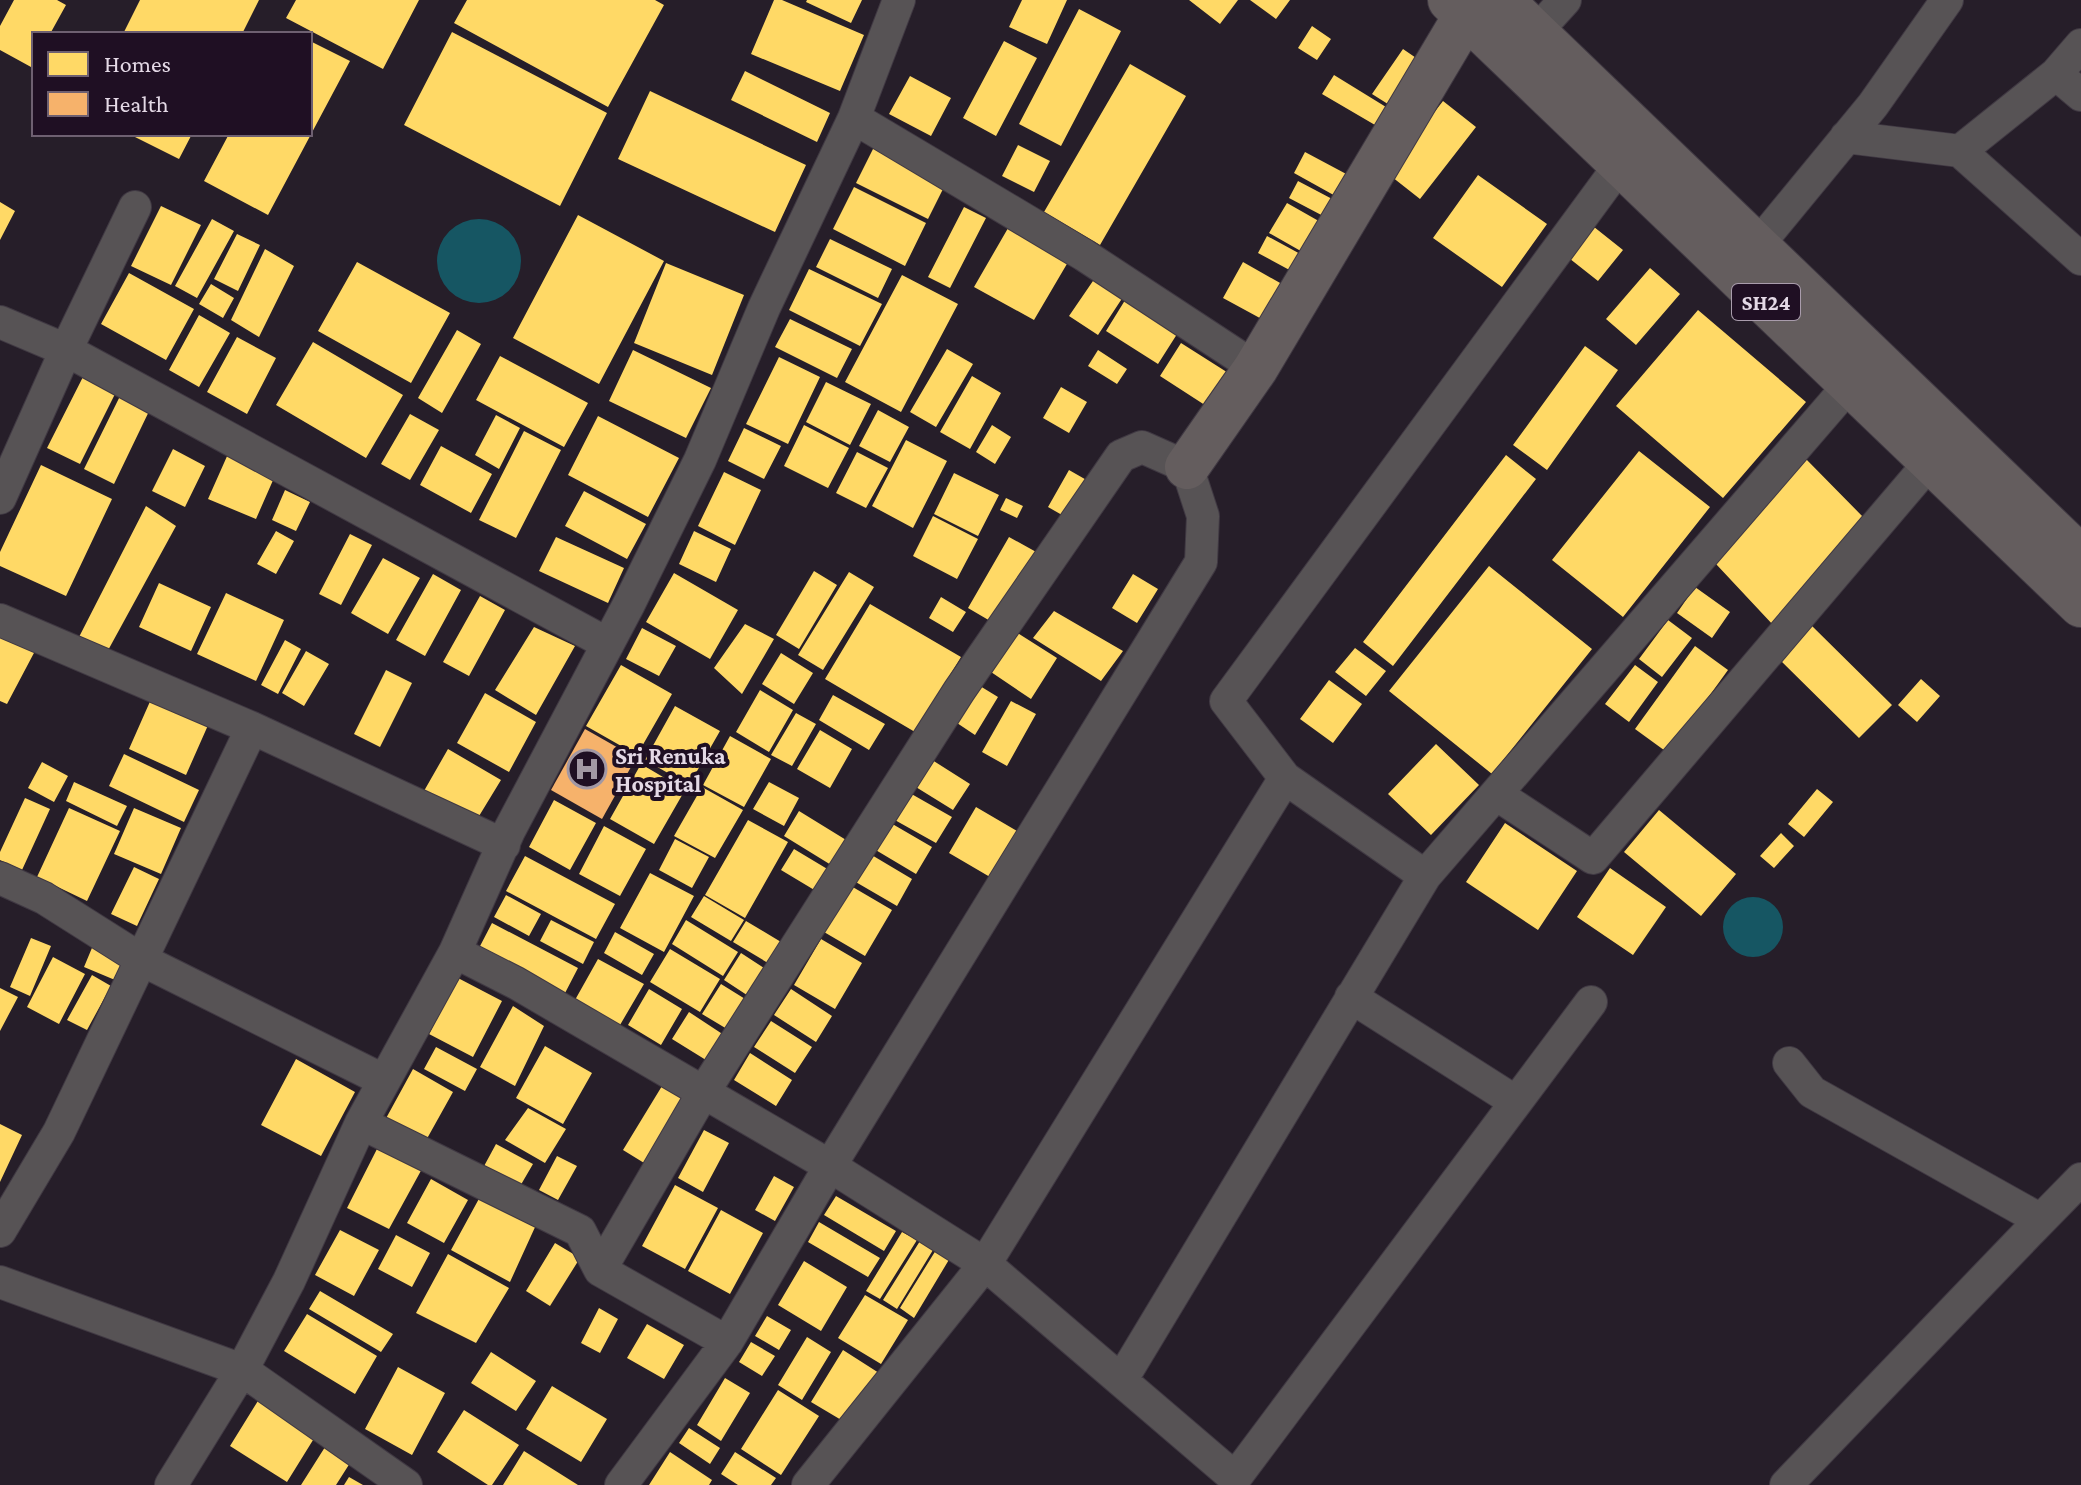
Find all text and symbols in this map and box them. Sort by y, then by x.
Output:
legend [32,32,312,136]
text: Homes [104,50,171,77]
text: Health [104,90,169,117]
road number: SH24 [1732,284,1800,320]
place label: Sri Renuka Hospital [615,742,726,797]
hospital icon: Sri Renuka Hospital [566,748,608,790]

